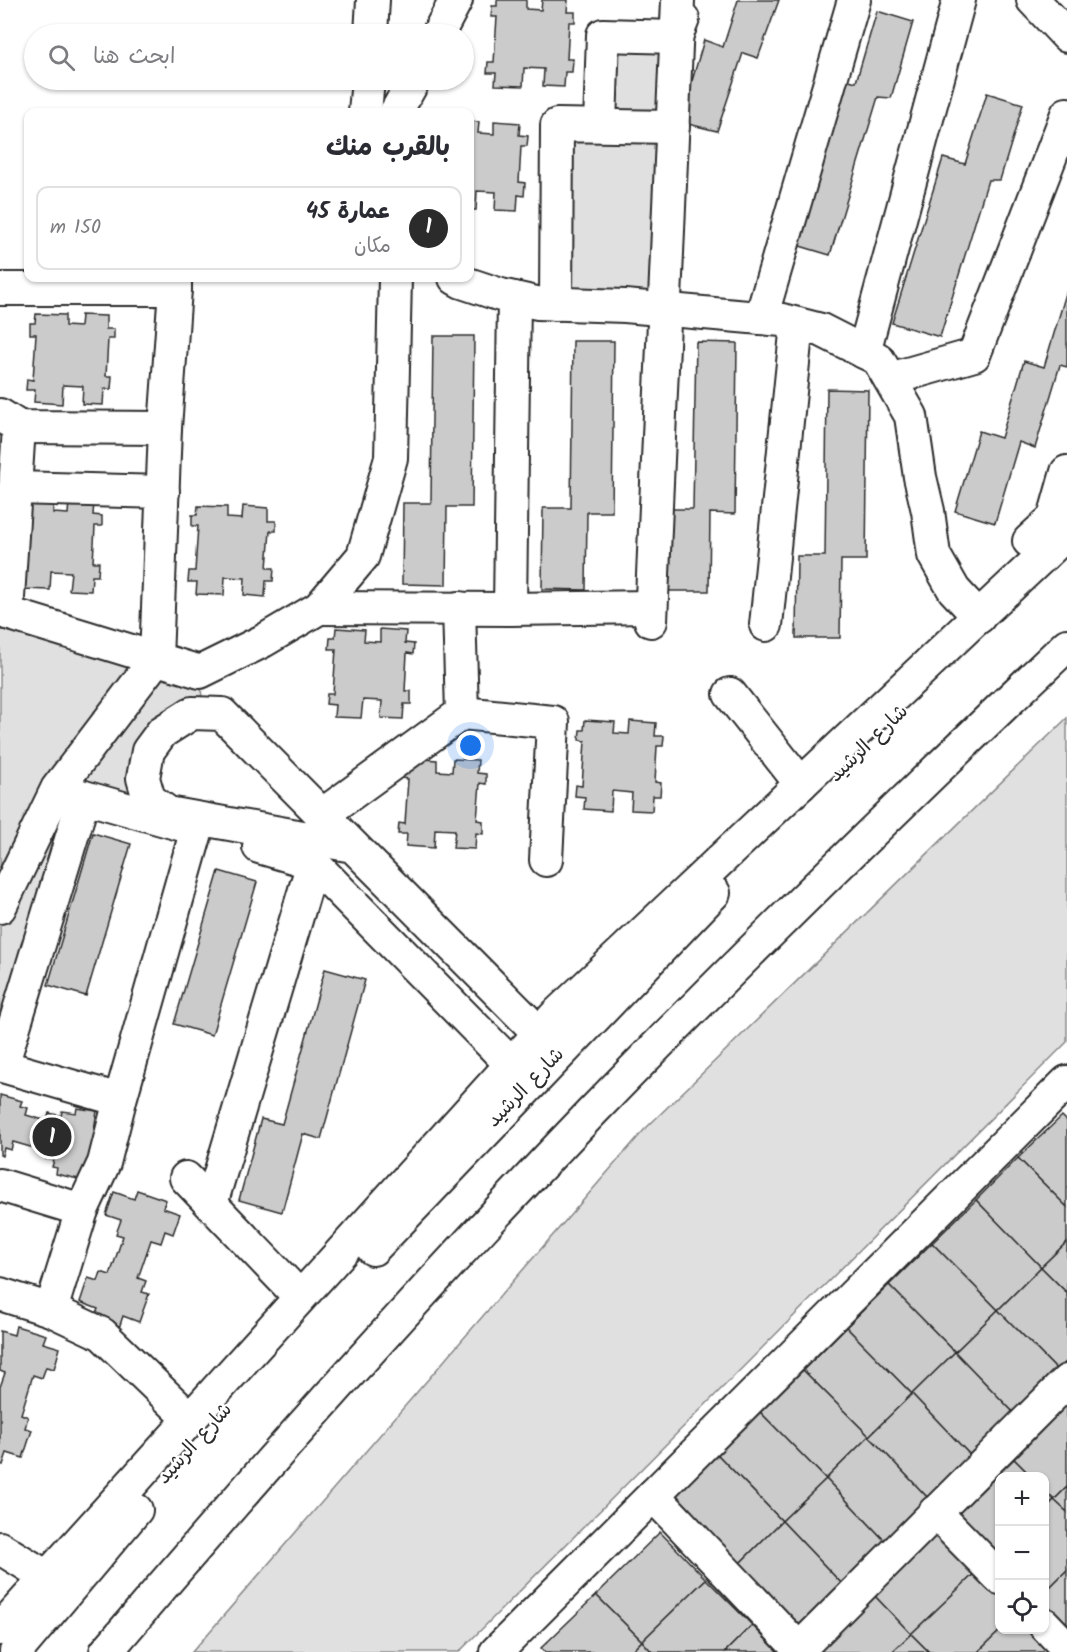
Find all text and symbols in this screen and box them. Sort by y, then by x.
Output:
search box [24,24,474,90]
text: ابحث هنا [93,40,175,75]
icon: search [45,41,78,74]
text: بالقرب منك [326,127,450,169]
text: عمارة 45 [306,195,391,230]
text: 150 m [50,212,101,244]
text: 1 [425,212,432,244]
text: مكان [354,231,391,263]
street label: شارع الرشيد [821,697,917,791]
your location [456,731,485,760]
street label: شارع الرشيد [479,1040,573,1136]
pin: 1 [32,1114,72,1160]
street label: شارع الرشيد [149,1396,241,1492]
map controls [995,1472,1049,1634]
button: + [995,1472,1049,1526]
button: − [995,1526,1049,1580]
button: locate [995,1580,1049,1634]

